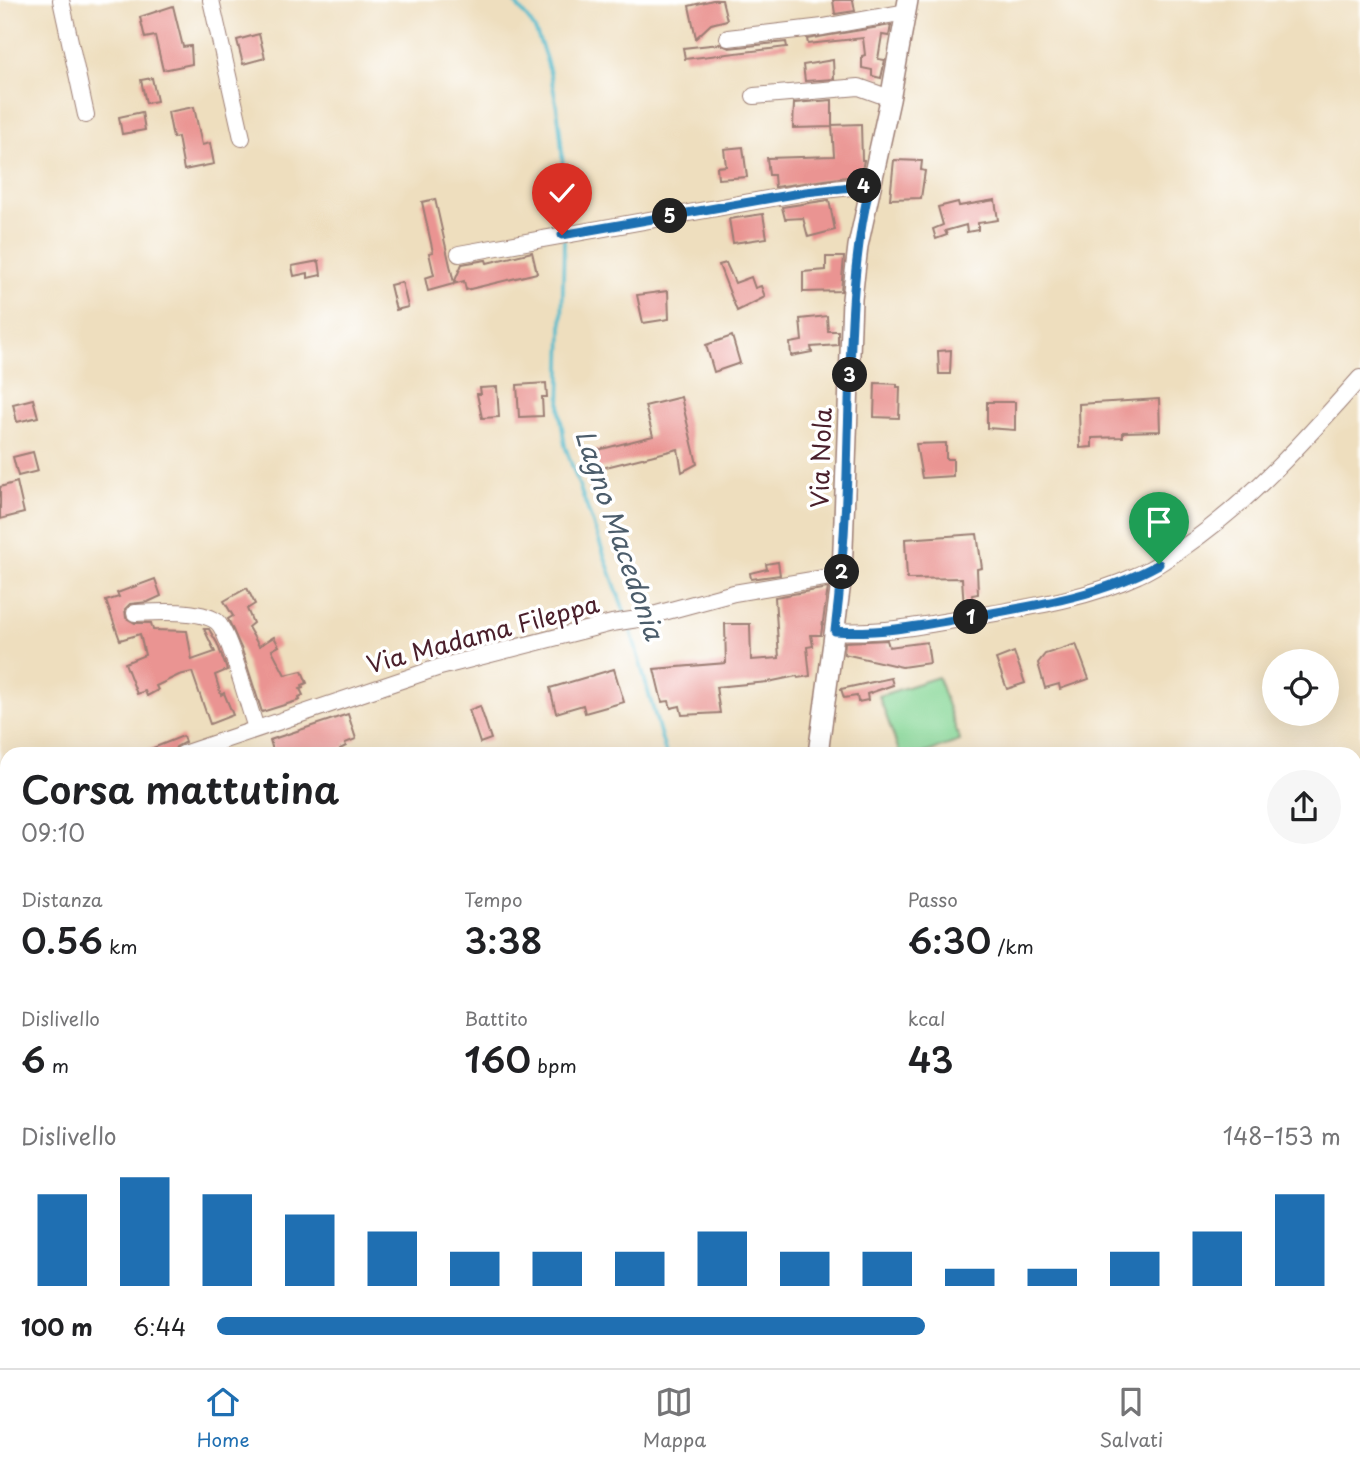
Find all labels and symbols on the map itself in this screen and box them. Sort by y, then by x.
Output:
pin [532,163,592,235]
pin: 4 [846,168,882,204]
pin: 5 [652,198,688,234]
pin: 3 [832,358,868,392]
street label: Via Nola [800,407,840,509]
water label: Lagno Macedonia [566,424,675,646]
pin [1129,492,1189,564]
pin: 2 [824,554,860,590]
street label: Via Madama Fileppa [362,585,603,681]
pin: 1 [954,600,988,634]

